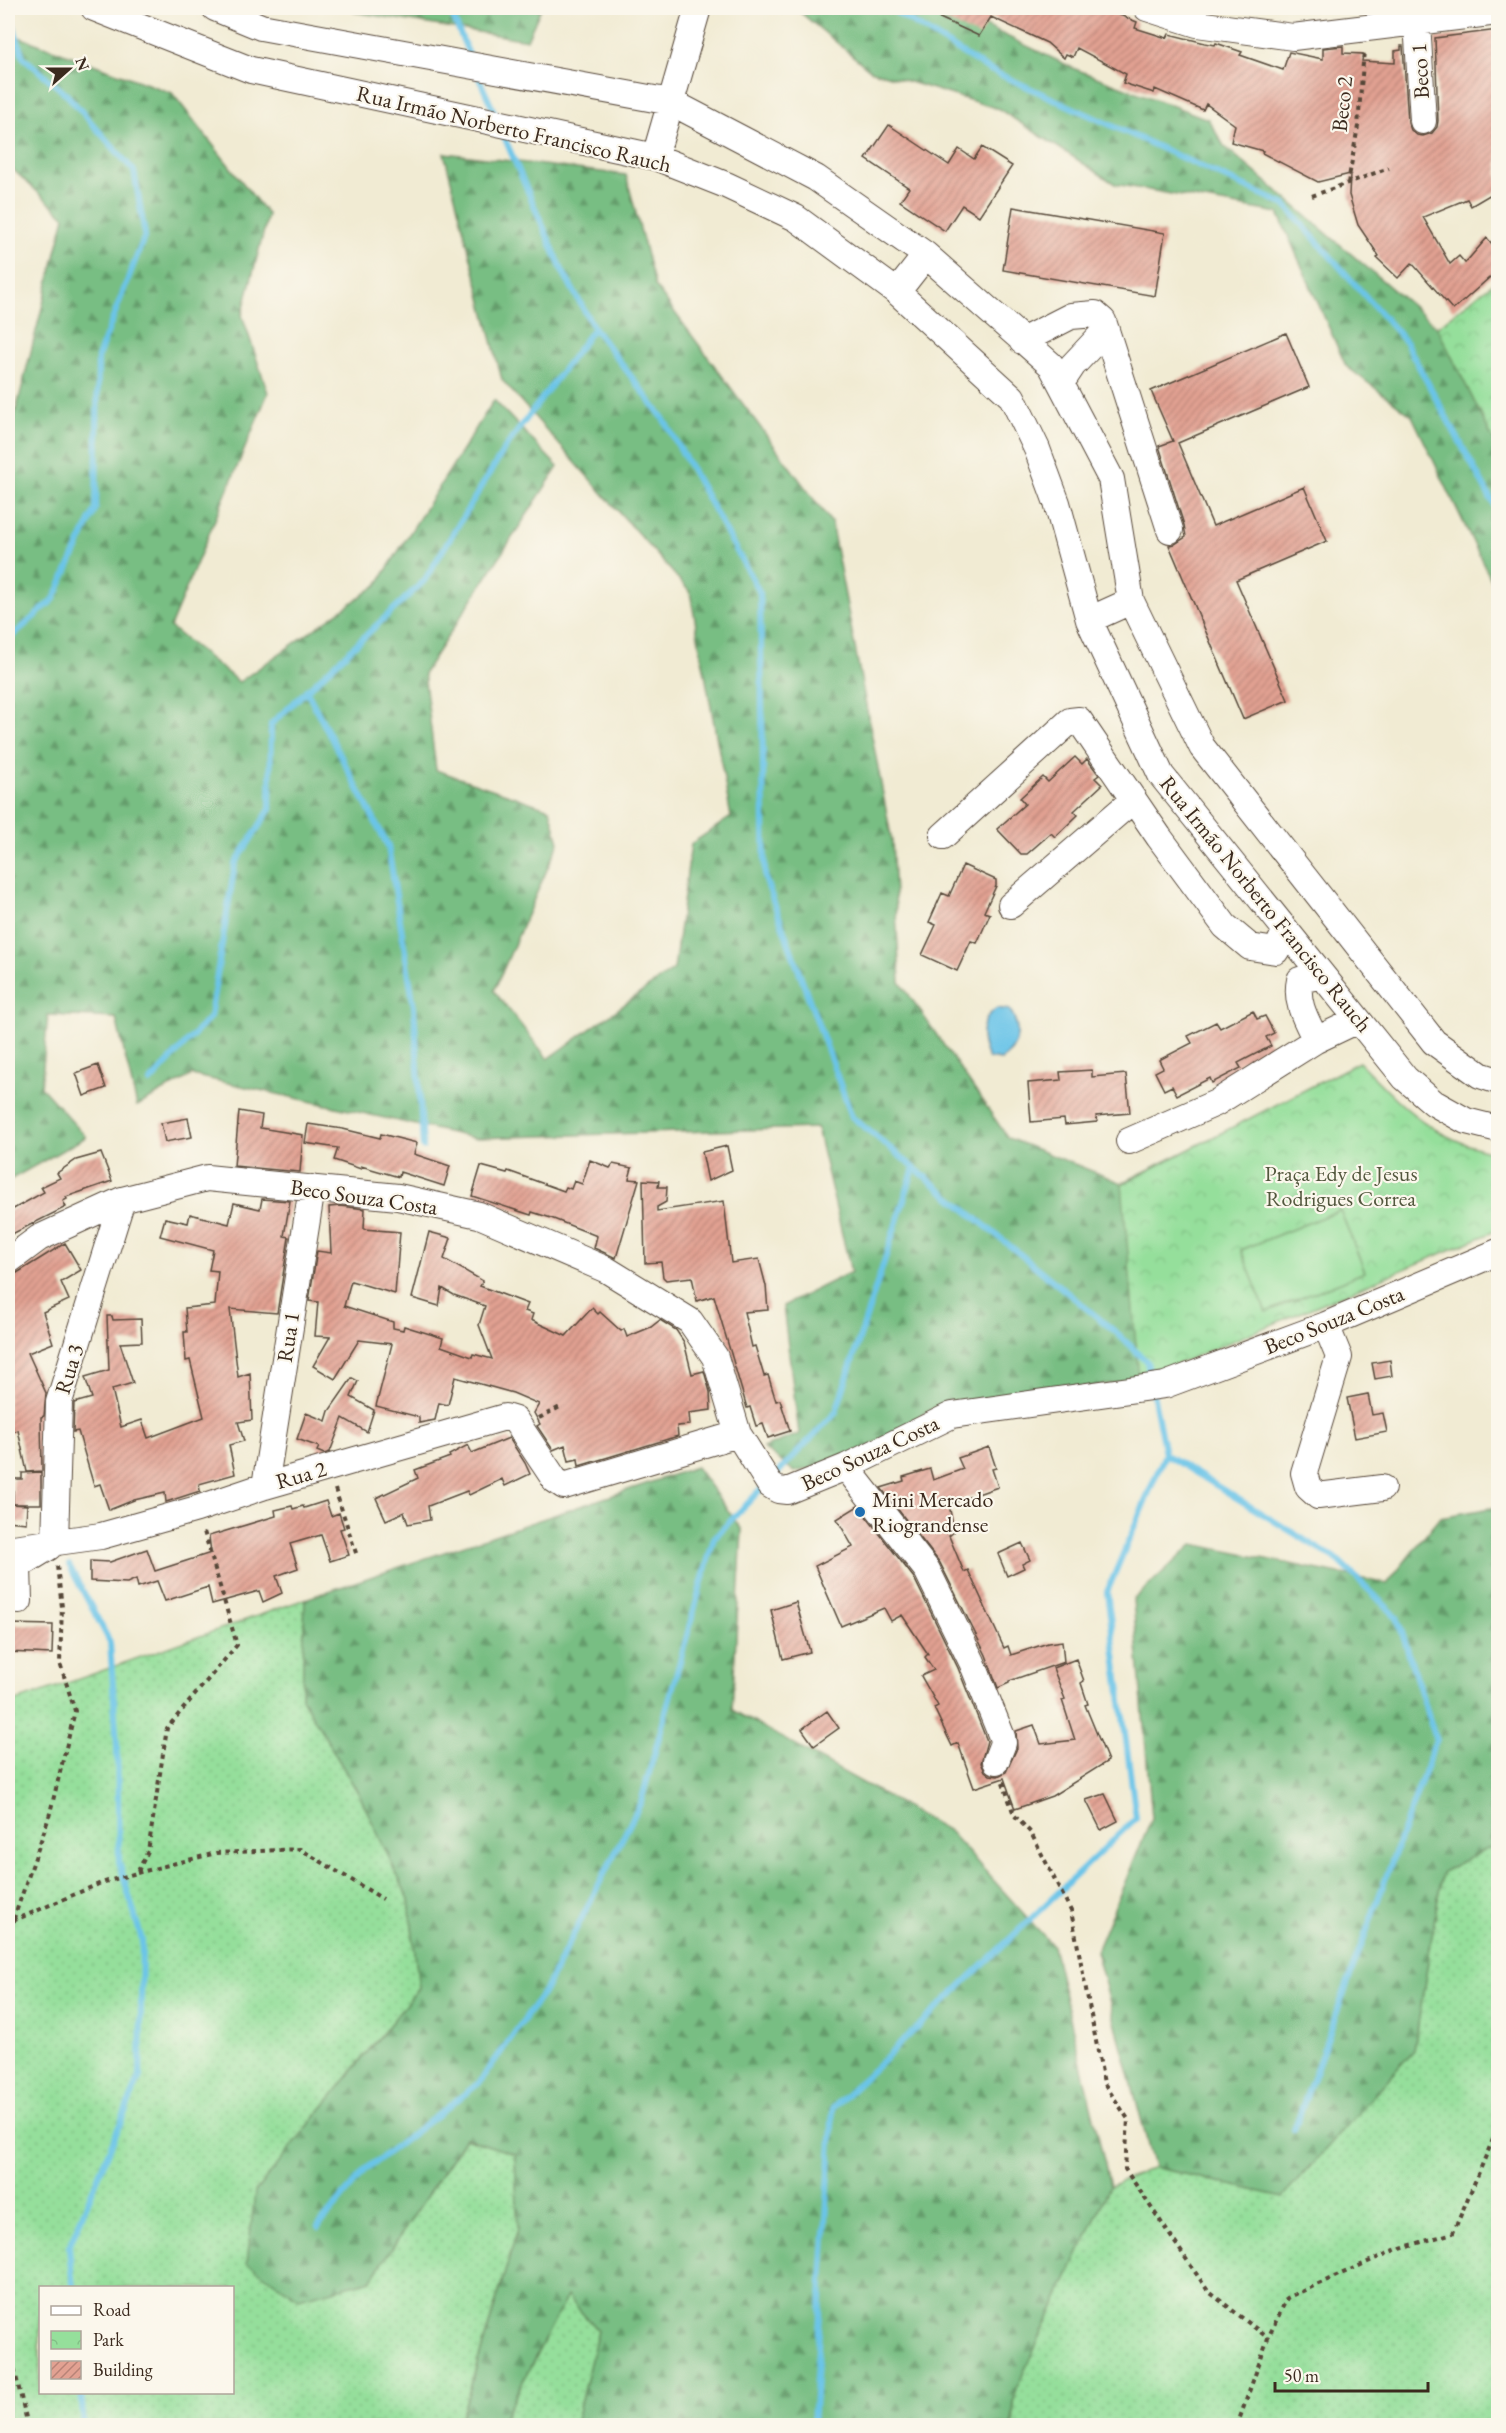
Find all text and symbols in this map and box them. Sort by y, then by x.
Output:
north arrow [39,39,99,99]
street label: Beco 1 [1404,42,1436,100]
text: N [70,54,95,74]
street label: Beco 2 [1325,74,1359,133]
street label: Rua Irmão Norberto Francisco Rauch [354,79,674,179]
street label: Rua Irmão Norberto Francisco Rauch [1153,770,1379,1038]
park label: Praça Edy de Jesus Rodrigues Correa [1264,1159,1418,1213]
street label: Beco Souza Costa [288,1172,440,1222]
street label: Beco Souza Costa [1260,1279,1409,1361]
street label: Rua 1 [270,1310,306,1364]
street label: Rua 3 [48,1340,90,1398]
street label: Beco Souza Costa [797,1408,944,1498]
street label: Rua 2 [272,1454,330,1496]
place label: Mini Mercado Riograndense [872,1485,993,1539]
marker: Mini Mercado Riograndense [853,1505,867,1519]
legend [39,2286,234,2394]
text: Road [93,2298,132,2321]
text: Park [93,2328,124,2351]
scale bar [1275,2355,1428,2393]
text: Building [93,2358,153,2381]
text: 50 m [1284,2364,1319,2387]

